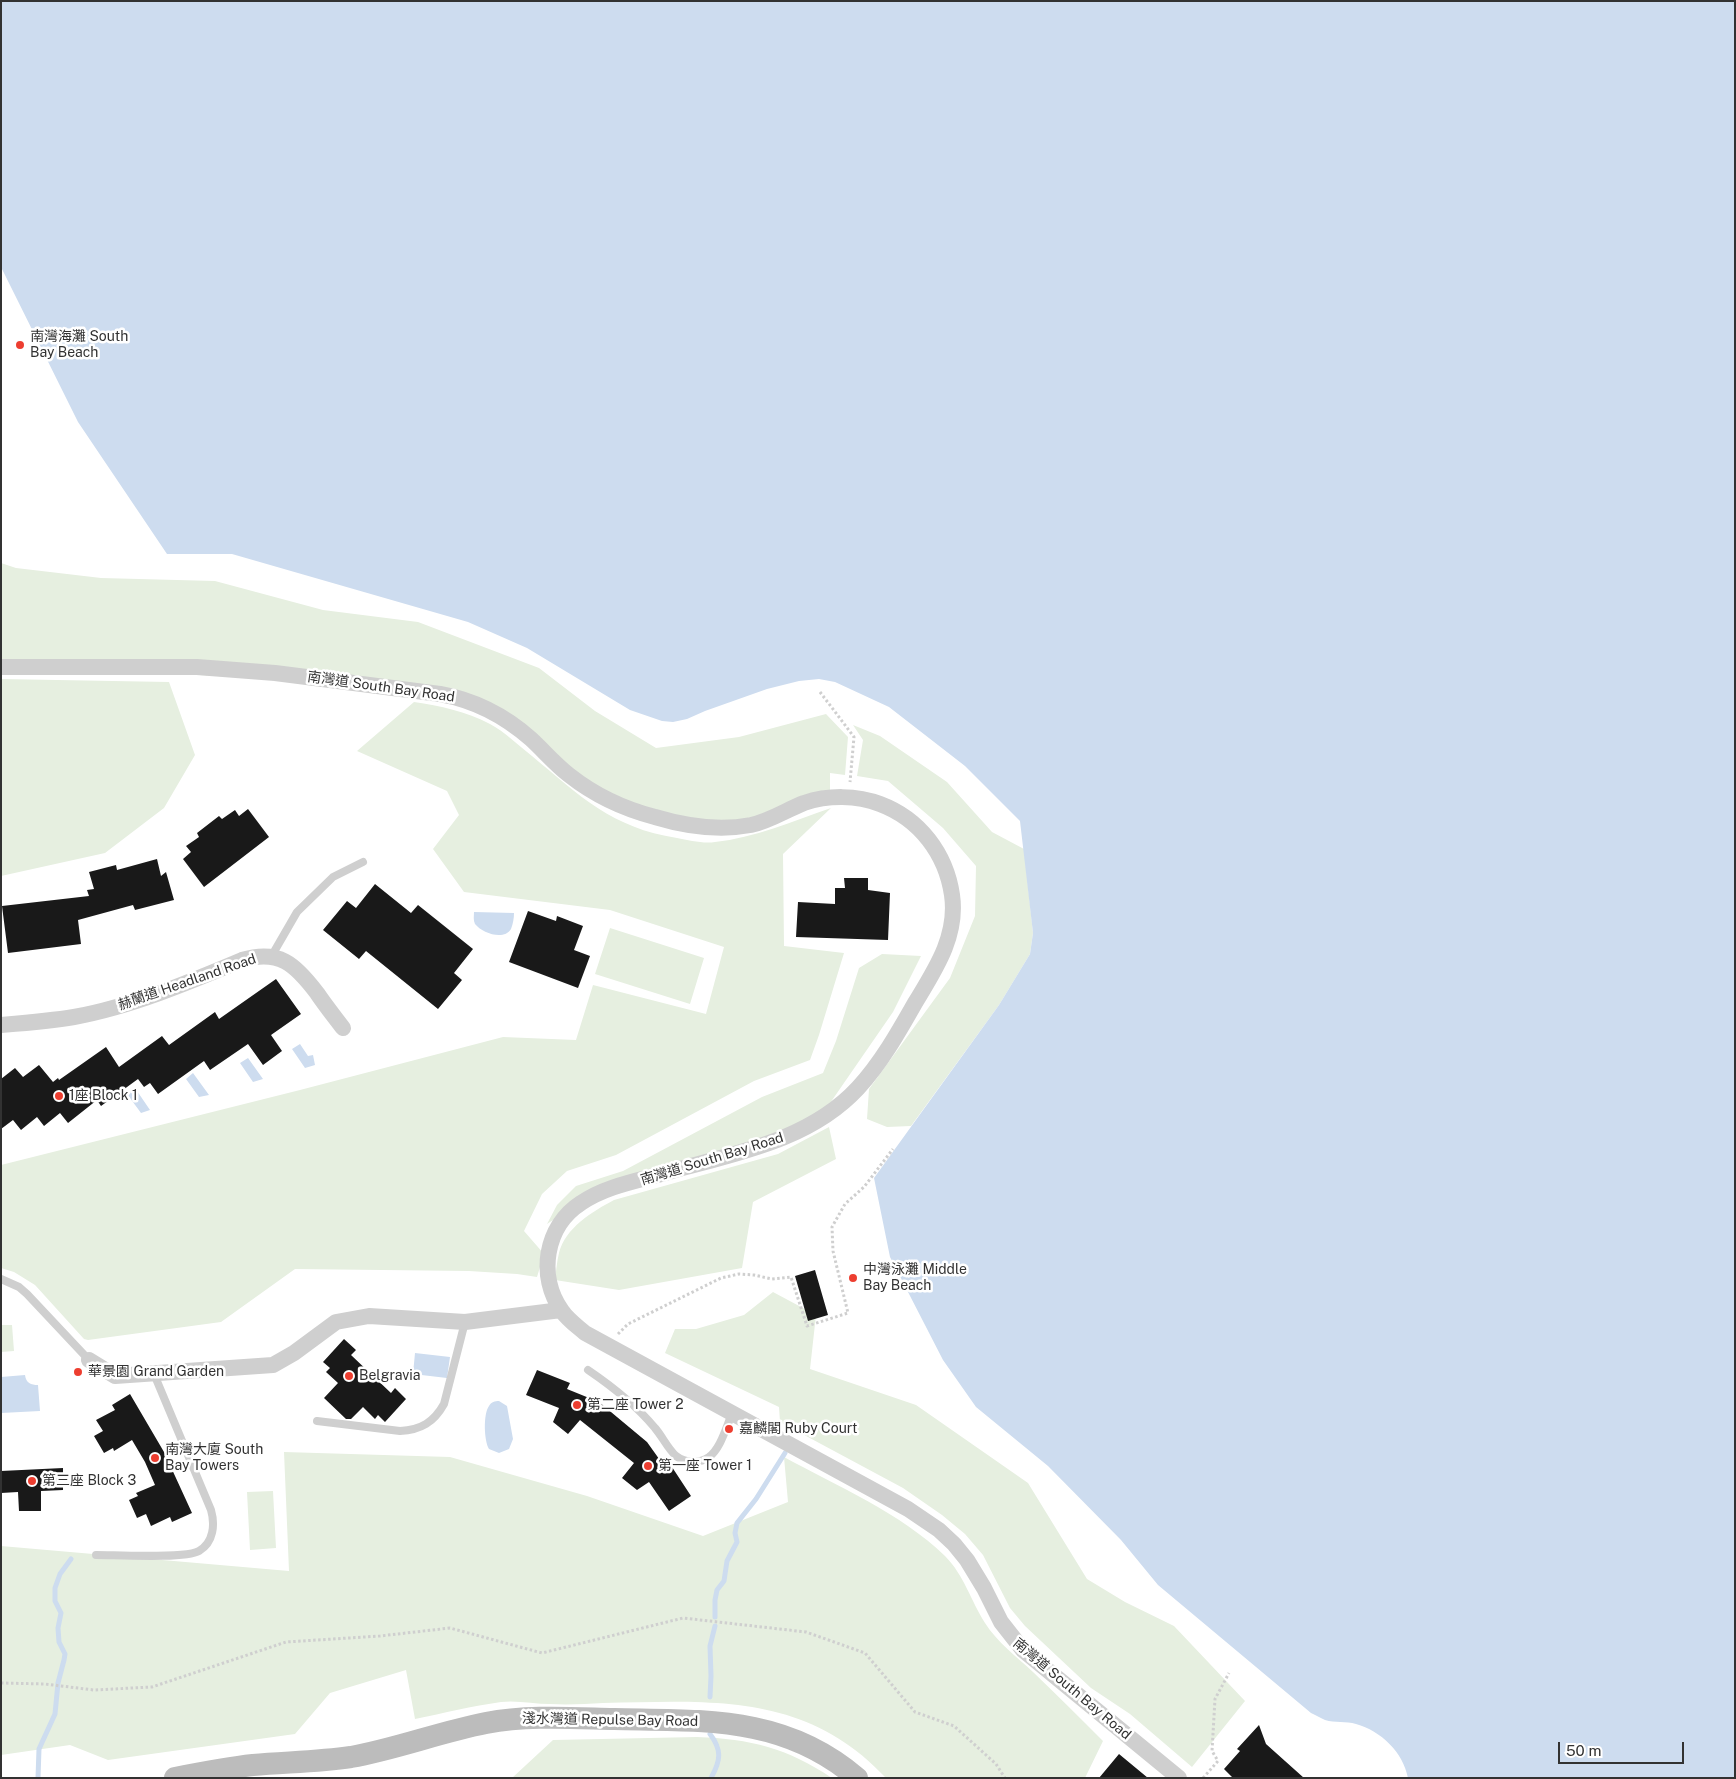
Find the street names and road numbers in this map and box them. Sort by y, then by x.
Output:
street label: 南灣道 South Bay Road [306,668,456,706]
street label: 赫蘭道 Headland Road [116,950,258,1014]
street label: 南灣道 South Bay Road [638,1129,786,1189]
street label: 南灣道 South Bay Road [1010,1635,1134,1743]
street label: 淺水灣道 Repulse Bay Road [522,1710,698,1730]

